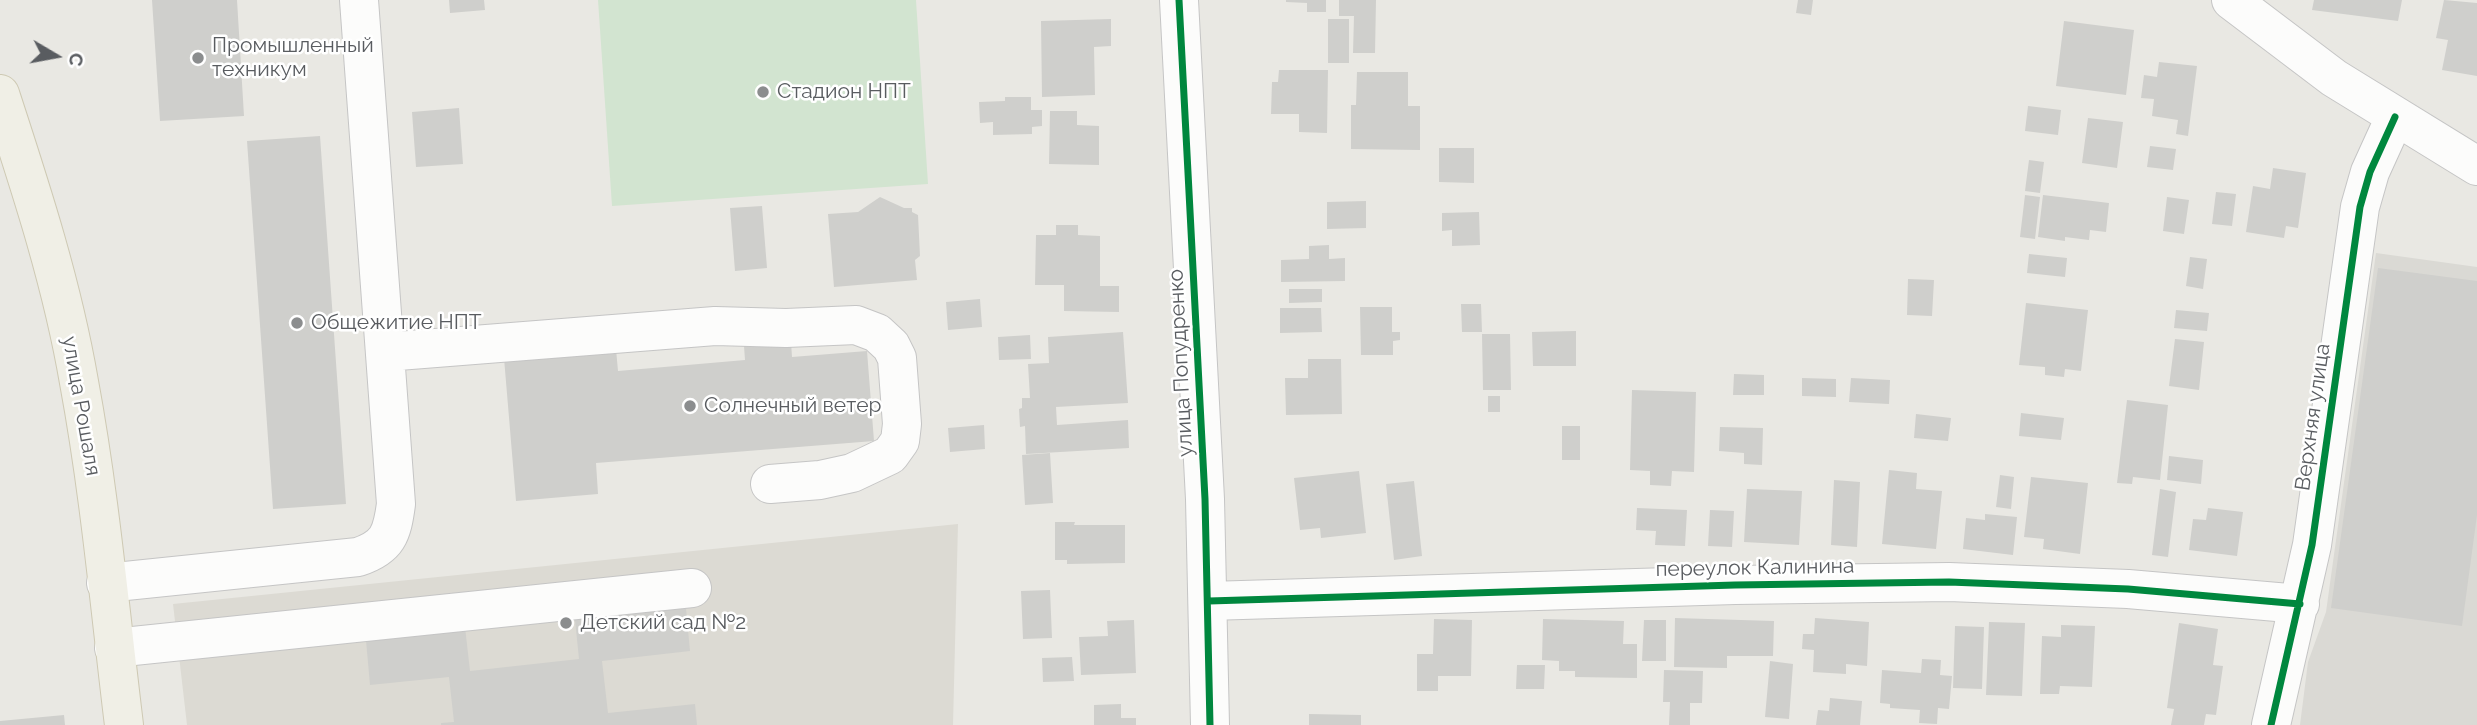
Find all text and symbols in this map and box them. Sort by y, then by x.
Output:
north arrow [21,21,91,91]
place label: Промышленный техникум [212,33,374,83]
marker: Промышленный техникум [190,50,206,66]
text: С [65,51,89,68]
place label: Стадион НПТ [777,79,911,105]
marker: Стадион НПТ [755,84,771,100]
street label: улица Попудренко [1163,268,1199,458]
place label: Общежитие НПТ [311,310,482,336]
marker: Общежитие НПТ [289,315,305,331]
street label: улица Рошаля [56,334,106,478]
street label: Верхняя улица [2290,342,2336,492]
place label: Солнечный ветер [704,393,881,419]
marker: Солнечный ветер [682,398,698,414]
street label: переулок Калинина [1655,554,1855,582]
place label: Детский сад №2 [580,610,746,636]
marker: Детский сад №2 [558,615,574,631]

